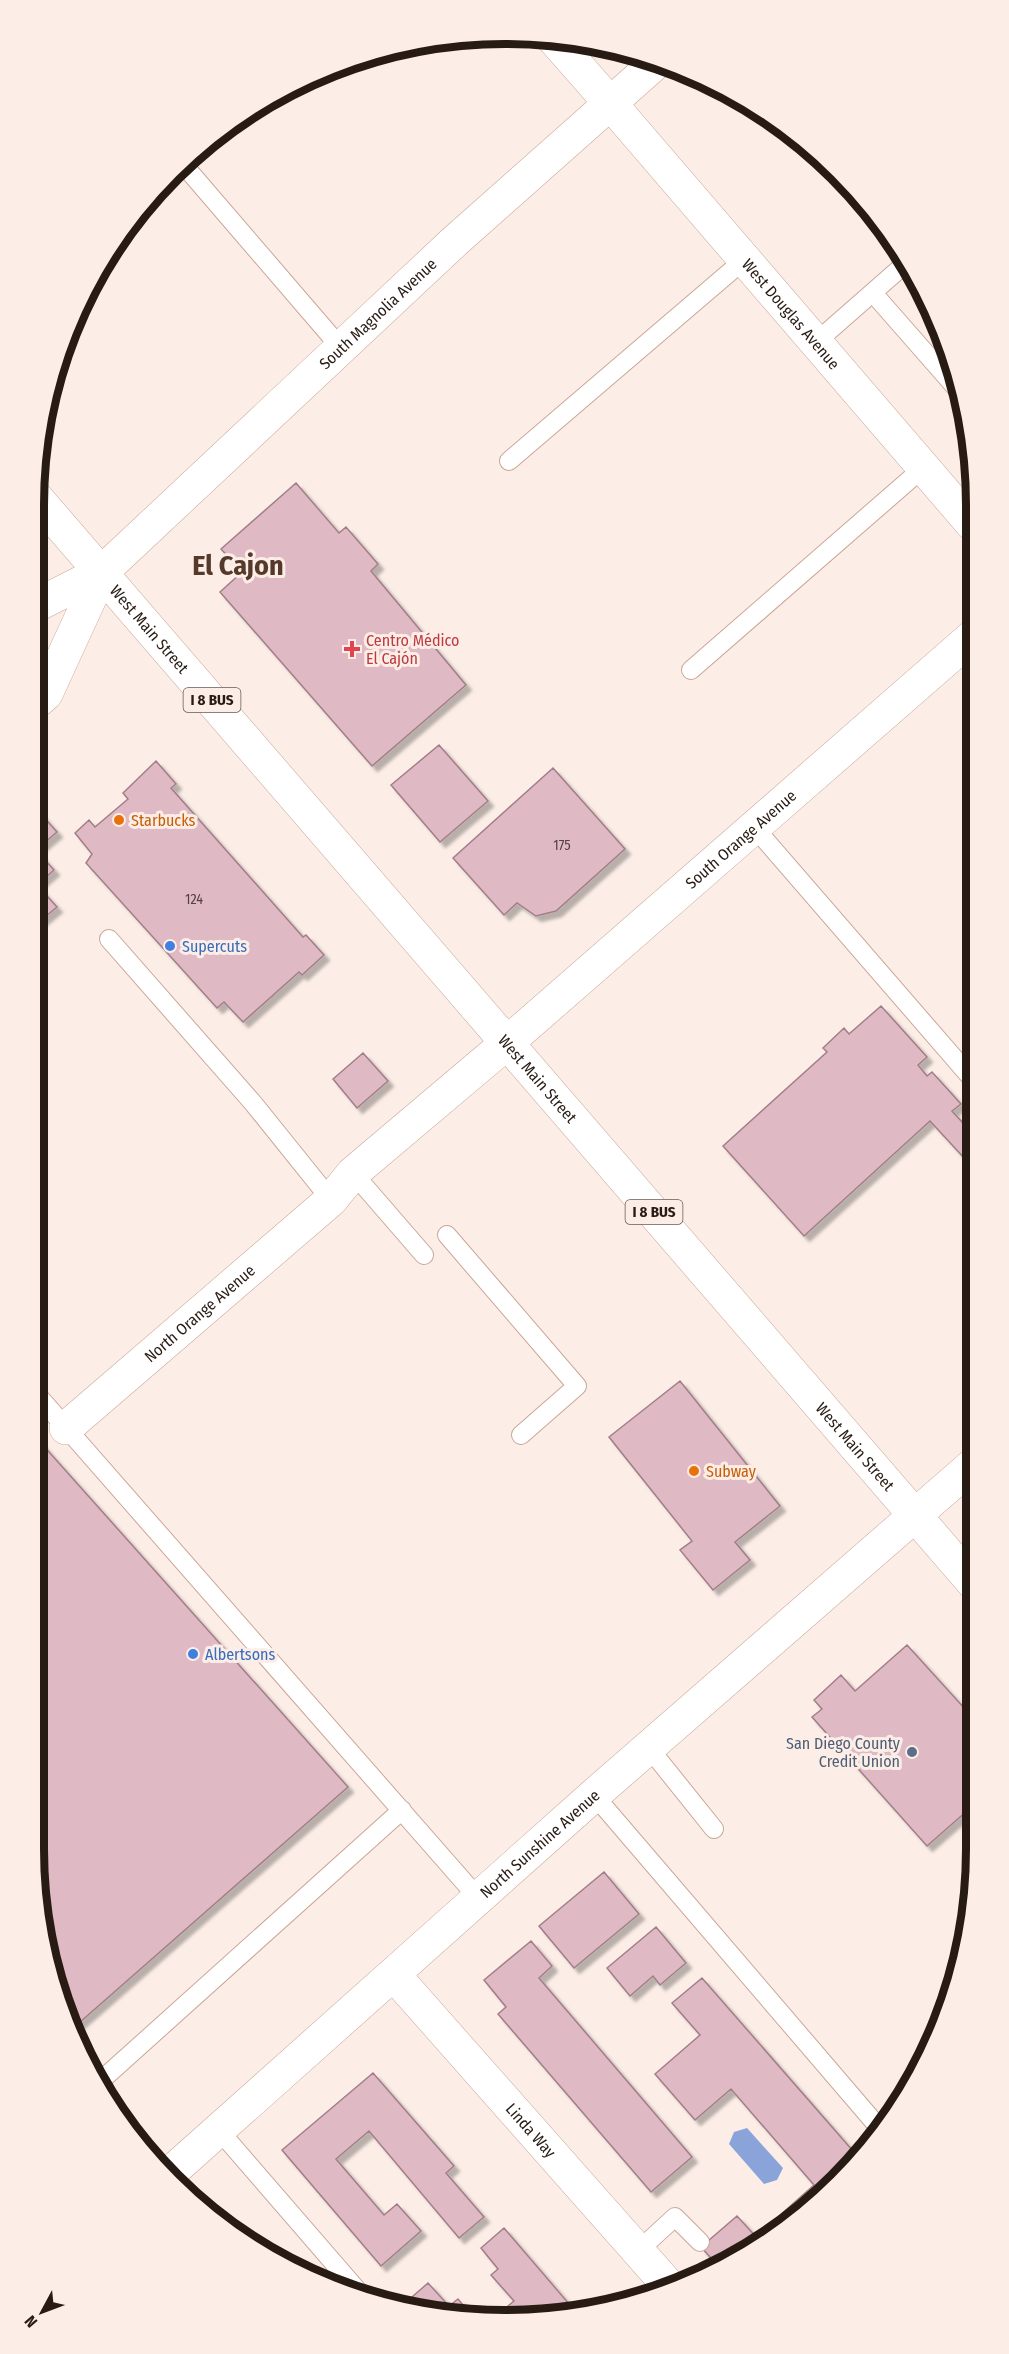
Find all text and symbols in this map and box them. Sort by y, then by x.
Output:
street label: South Magnolia Avenue [315,254,440,373]
street label: West Douglas Avenue [738,255,844,373]
district label: El Cajon [192,549,284,582]
street label: West Main Street [106,581,193,678]
place label: Centro Médico El Cajón [366,631,460,668]
marker: Centro Médico El Cajón [343,640,361,658]
road number: I 8 BUS [184,688,240,712]
street label: South Orange Avenue [681,786,800,892]
place label: Starbucks [131,811,196,830]
marker: Starbucks [112,813,126,827]
house number: 175 [553,837,571,854]
house number: 124 [185,891,203,908]
place label: Supercuts [182,937,247,956]
marker: Supercuts [163,939,177,953]
street label: West Main Street [495,1031,582,1127]
road number: I 8 BUS [626,1200,682,1224]
street label: North Orange Avenue [140,1260,259,1366]
street label: West Main Street [812,1398,899,1495]
place label: Subway [706,1462,757,1481]
marker: Subway [687,1464,701,1478]
place label: Albertsons [205,1645,276,1664]
marker: Albertsons [186,1647,200,1661]
place label: San Diego County Credit Union [786,1734,901,1771]
marker: San Diego County Credit Union [905,1745,919,1759]
street label: North Sunshine Avenue [476,1785,603,1902]
street label: Linda Way [502,2099,561,2162]
north arrow [12,2282,72,2342]
text: N [21,2312,41,2331]

